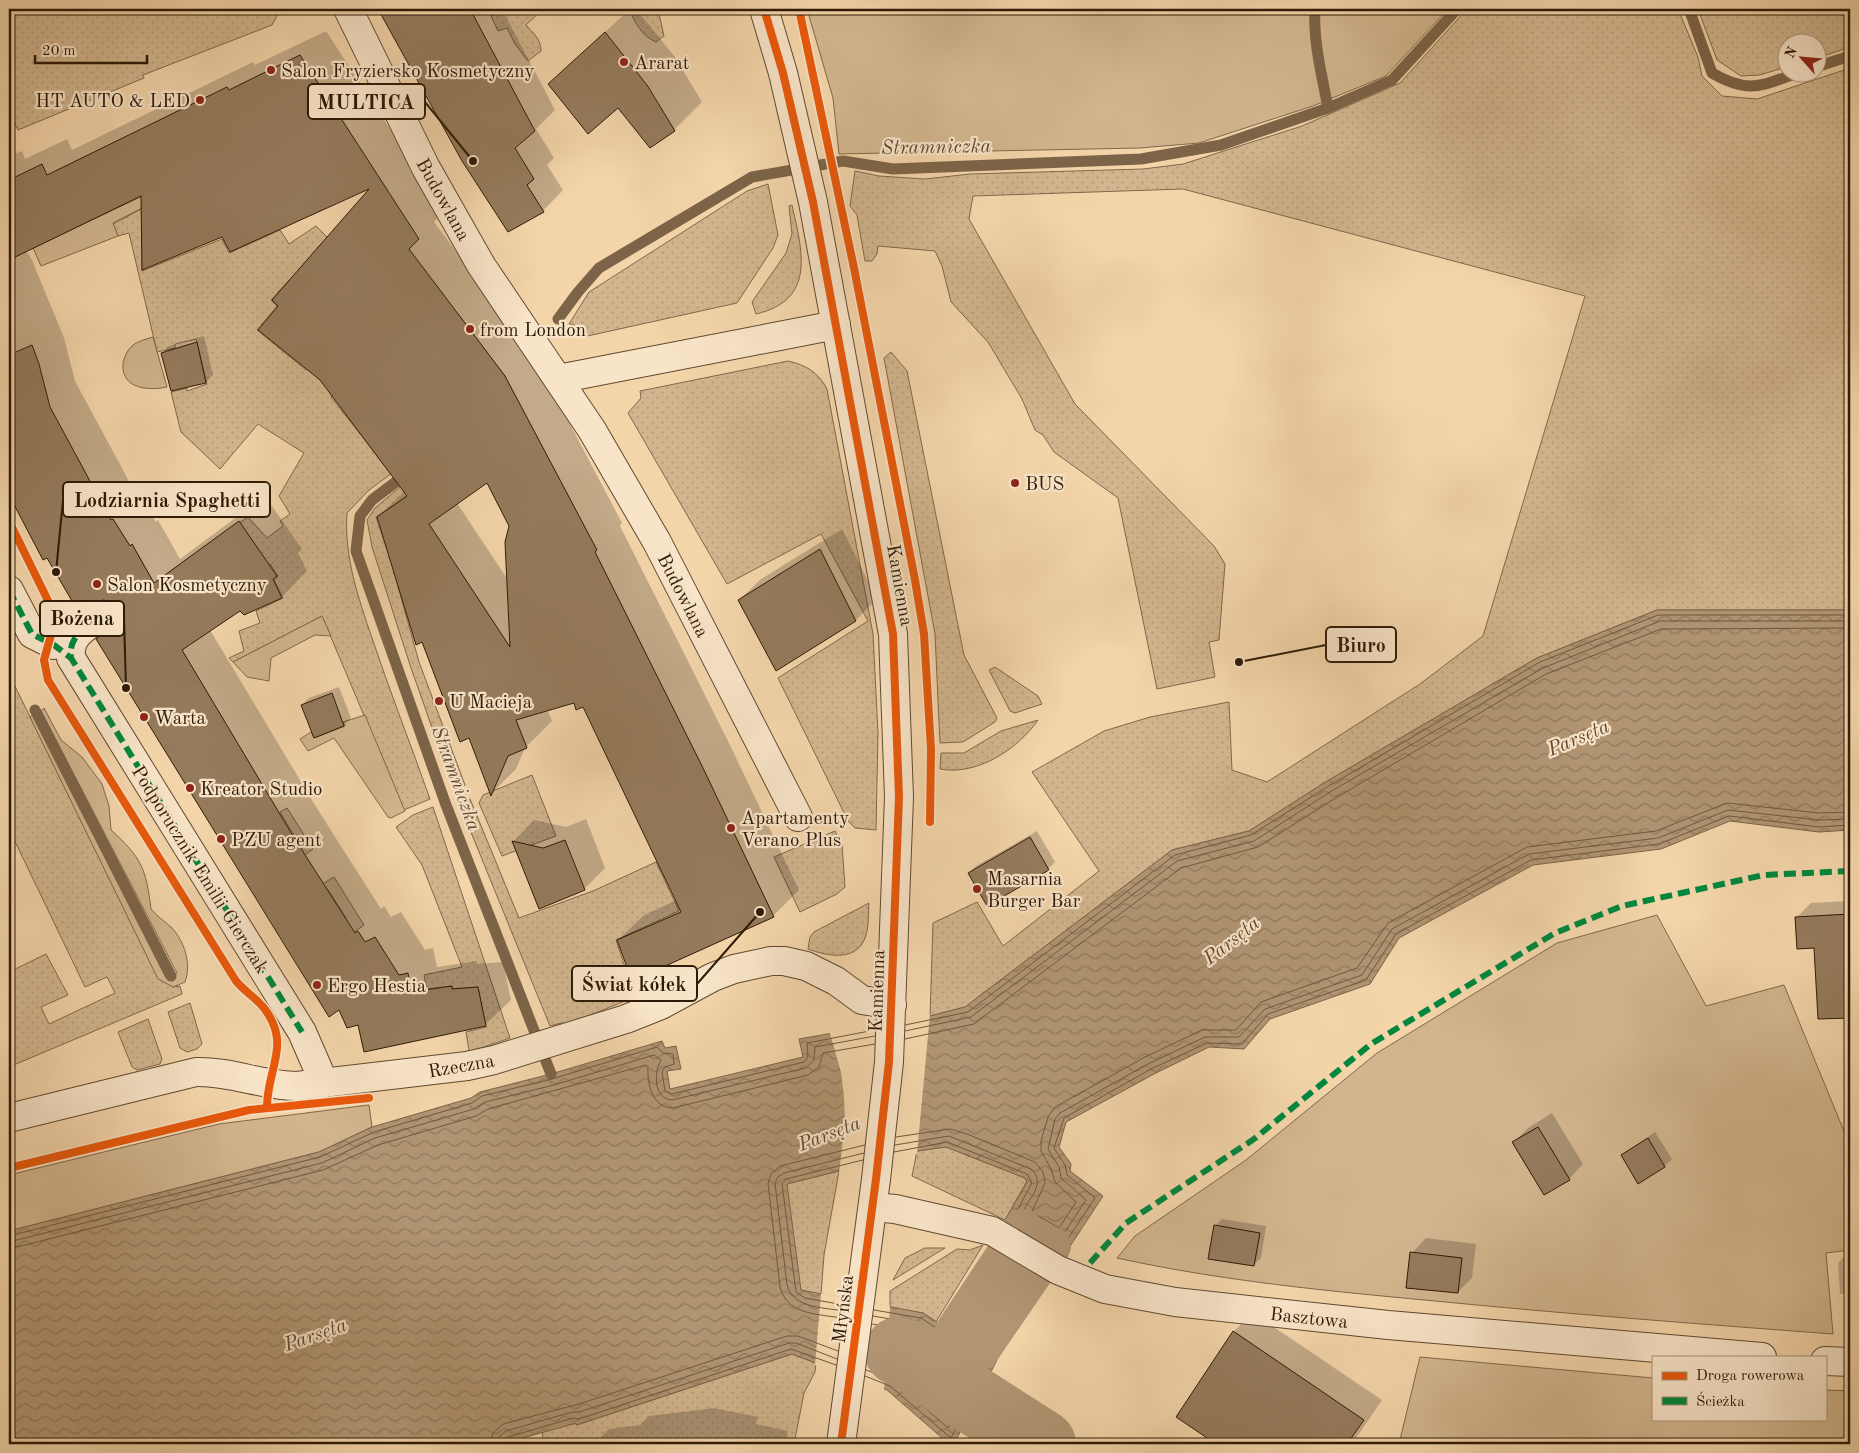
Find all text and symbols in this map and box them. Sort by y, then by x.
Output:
scale bar [35,32,148,64]
north arrow [1776,32,1826,82]
text: 20 m [42,44,76,59]
text: N [1783,44,1800,60]
place label: Ararat [634,55,690,74]
marker: Ararat [618,56,630,68]
place label: Salon Fryziersko Kosmetyczny [281,63,535,82]
marker: Salon Fryziersko Kosmetyczny [265,64,277,76]
callout: MULTICA [308,84,425,119]
place label: HT AUTO & LED [35,93,190,112]
marker: HT AUTO & LED [194,94,206,106]
text: MULTICA [317,94,415,114]
water label: Stramniczka [881,137,992,159]
street label: Budowlana [411,156,473,245]
place label: from London [480,322,586,341]
marker: from London [464,323,476,335]
place label: BUS [1025,476,1064,495]
marker: BUS [1009,477,1021,489]
callout: Lodziarnia Spaghetti [63,482,270,517]
text: Lodziarnia Spaghetti [74,492,260,512]
street label: Kamienna [882,543,915,628]
street label: Budowlana [653,551,711,642]
place label: Salon Kosmetyczny [107,577,267,596]
marker: Salon Kosmetyczny [91,578,103,590]
callout: Bożena [40,601,124,636]
text: Bożena [50,610,114,630]
callout: Biuro [1326,627,1396,662]
text: Biuro [1336,637,1386,657]
place label: U Macieja [449,694,533,713]
marker: U Macieja [433,695,445,707]
place label: Warta [154,710,207,729]
marker: Warta [138,711,150,723]
water label: Parsęta [1544,717,1613,761]
water label: Stramniczka [427,723,483,834]
street label: Podporucznik Emilii Gierczak [127,763,271,978]
place label: Kreator Studio [200,781,323,800]
marker: Kreator Studio [184,782,196,794]
place label: Apartamenty Verano Plus [741,810,849,851]
marker: Apartamenty Verano Plus [725,822,737,834]
place label: PZU agent [231,832,322,851]
marker: PZU agent [215,833,227,845]
place label: Masarnia Burger Bar [987,871,1081,912]
marker: Masarnia Burger Bar [971,883,983,895]
water label: Parsęta [1200,913,1264,970]
street label: Kamienna [868,949,889,1033]
callout: Świat kółek [572,966,697,1001]
text: Świat kółek [582,971,686,996]
place label: Ergo Hestia [327,978,427,997]
marker: Ergo Hestia [311,979,323,991]
street label: Rzeczna [427,1052,497,1083]
water label: Parsęta [795,1114,864,1156]
street label: Młyńska [831,1273,858,1345]
street label: Basztowa [1269,1306,1349,1333]
water label: Parsęta [281,1316,350,1356]
legend [1652,1356,1826,1420]
text: Droga rowerowa [1696,1369,1805,1384]
text: Ścieżka [1696,1391,1745,1410]

